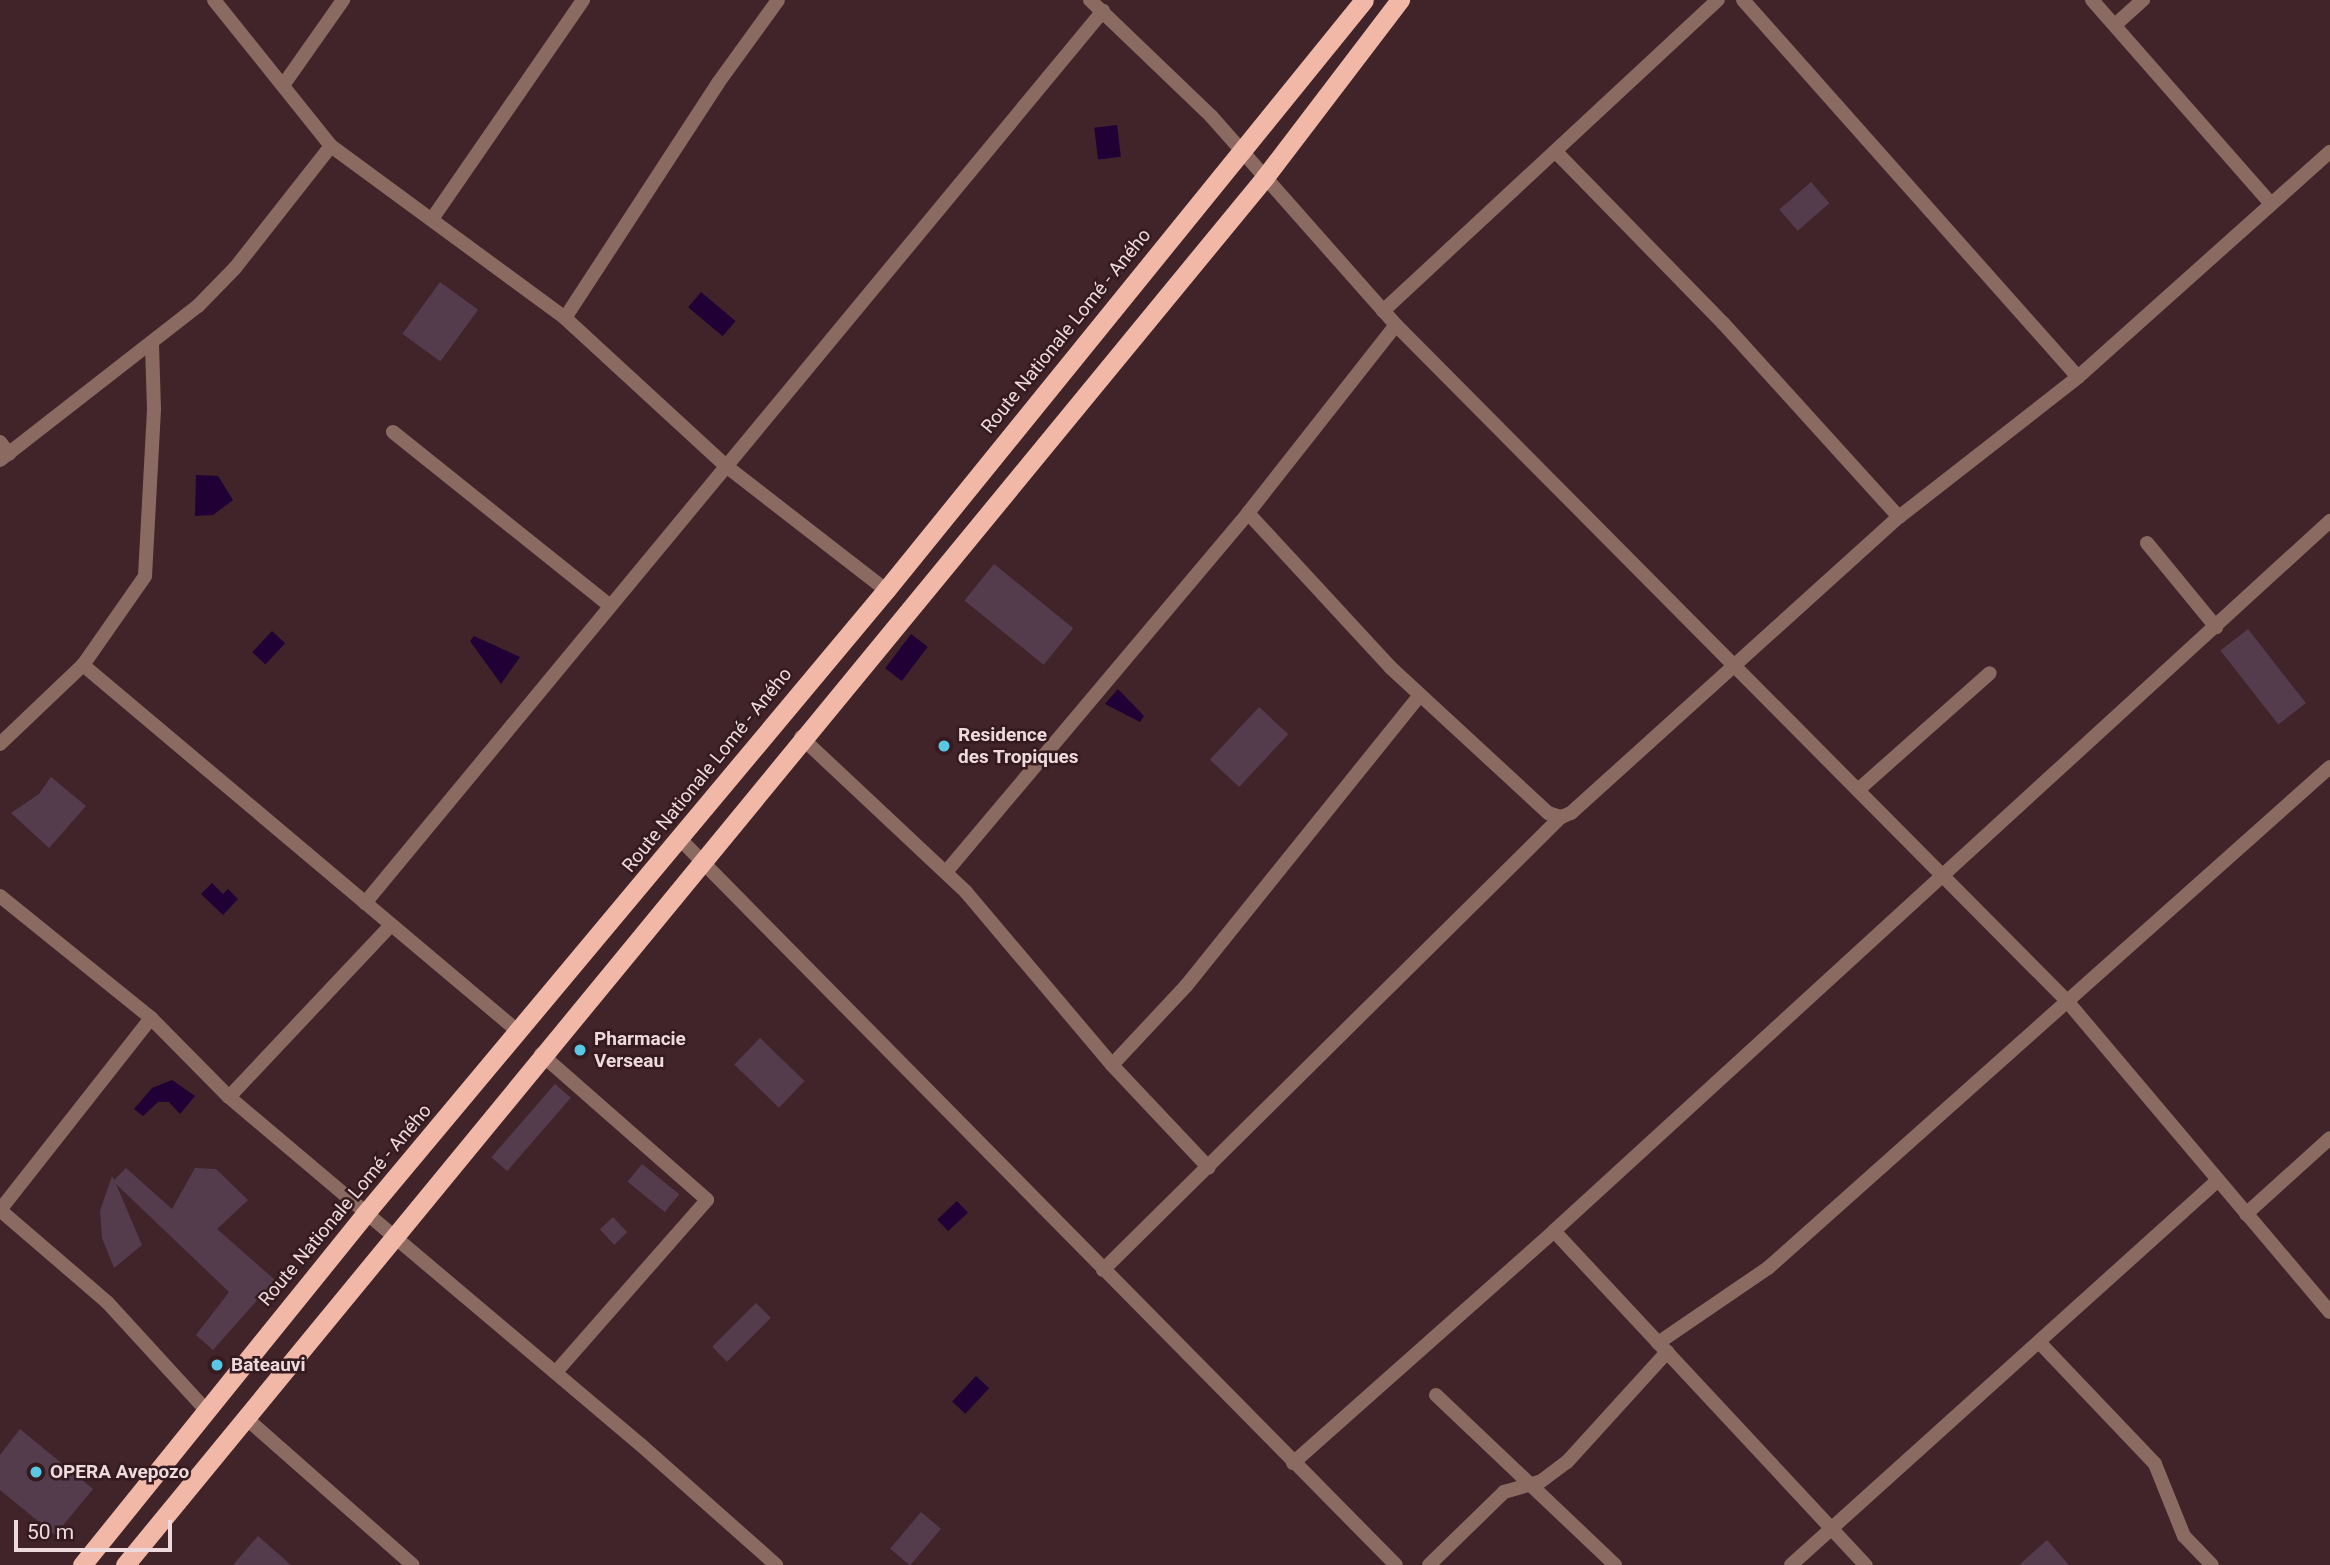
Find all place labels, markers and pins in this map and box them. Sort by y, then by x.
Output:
place label: Residence des Tropiques [958,724,1079,768]
marker: Residence des Tropiques [936,738,952,754]
place label: Pharmacie Verseau [594,1028,686,1072]
marker: Pharmacie Verseau [572,1042,588,1058]
place label: Bateauvi [231,1354,305,1376]
marker: Bateauvi [209,1357,225,1373]
place label: OPERA Avepozo [50,1461,189,1483]
marker: OPERA Avepozo [28,1464,44,1480]

